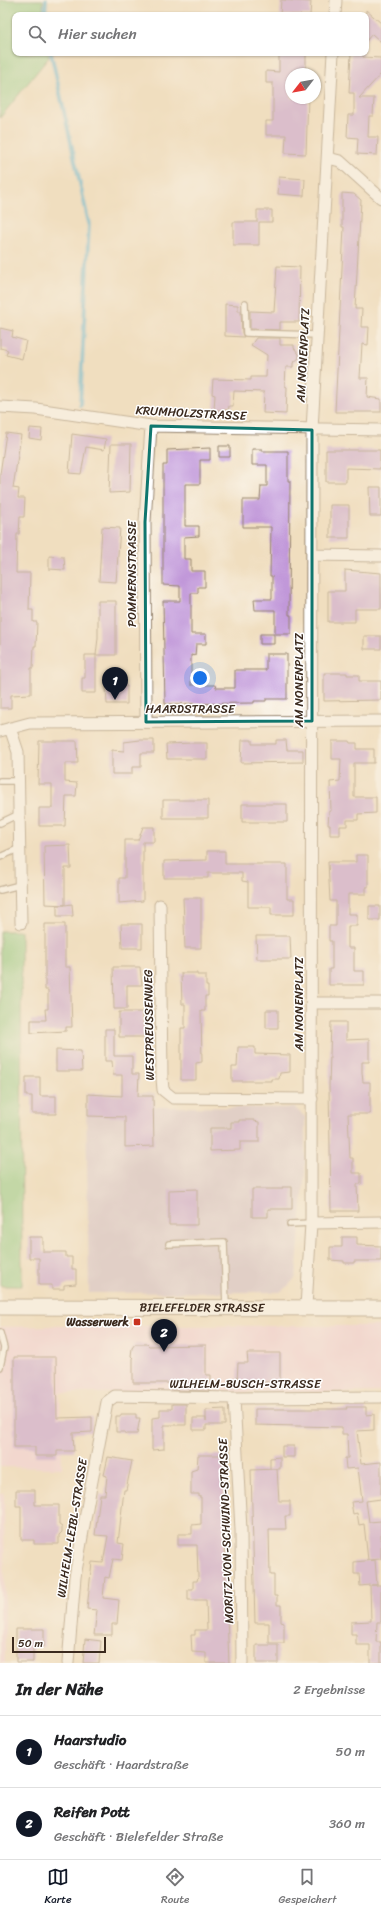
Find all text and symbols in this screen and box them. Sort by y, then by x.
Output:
search box [12,12,369,56]
text: Hier suchen [58,21,137,47]
icon: search [26,23,48,45]
north arrow [285,68,321,104]
street label: AM NONENPLATZ [289,307,316,404]
street label: KRUMHOLZSTRASSE [135,399,248,427]
street label: POMMERNSTRASSE [121,520,143,627]
street label: AM NONENPLATZ [288,633,310,728]
pin: 1 [102,667,128,700]
your location [190,668,210,688]
street label: HAARDSTRASSE [145,698,236,720]
street label: AM NONENPLATZ [288,957,310,1052]
street label: WESTPREUSSENWEG [137,969,161,1081]
street label: BIELEFELDER STRASSE [140,1296,266,1319]
place label: Wasserwerk [66,1311,130,1333]
marker: Wasserwerk [132,1317,142,1327]
pin: 2 [151,1319,177,1352]
street label: WILHELM-BUSCH-STRASSE [169,1373,322,1395]
street label: MORITZ-VON-SCHWIND-STRASSE [212,1437,240,1624]
street label: WILHELM-LEIBL-STRASSE [50,1456,94,1599]
text: 50 m [18,1634,43,1653]
scale bar [12,1635,106,1654]
text: In der Nähe [16,1674,103,1704]
text: 2 Ergebnisse [293,1678,365,1701]
text: Haarstudio [54,1727,126,1753]
text: 1 [26,1740,32,1763]
text: 50 m [335,1740,365,1763]
text: Geschäft · Haardstraße [54,1753,189,1776]
text: Reifen Pott [54,1799,130,1825]
text: 2 [25,1812,33,1835]
text: 360 m [329,1812,365,1835]
text: Geschäft · Bielefelder Straße [54,1825,223,1848]
tab: Karte [45,1866,72,1909]
tab: Route [161,1866,189,1909]
tab: Gespeichert [278,1866,336,1909]

